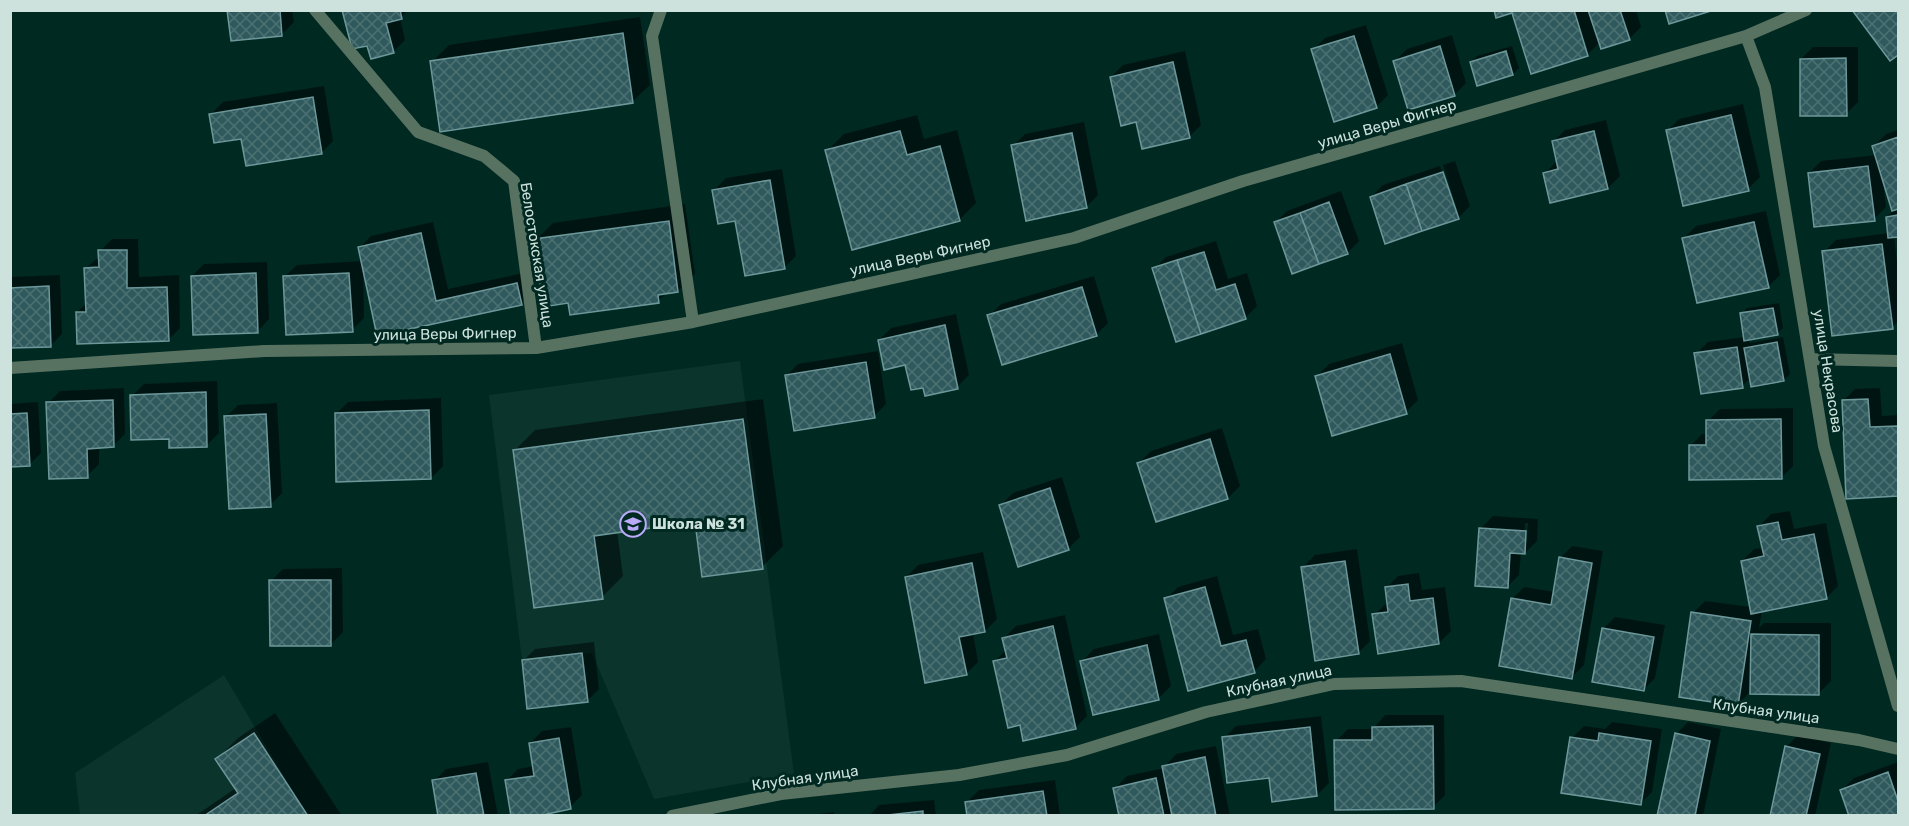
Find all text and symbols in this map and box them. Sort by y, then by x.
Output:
street label: улица Веры Фигнер [1316,96,1458,152]
street label: Белостокская улица [517,181,557,329]
street label: улица Веры Фигнер [848,232,992,280]
street label: улица Некрасова [1809,308,1847,434]
street label: улица Веры Фигнер [373,324,517,344]
school or university icon: Школа № 31 [618,509,648,539]
place label: Школа № 31 [652,515,745,533]
street label: Клубная улица [1224,661,1334,701]
street label: Клубная улица [1711,695,1821,727]
street label: Клубная улица [750,762,860,794]

